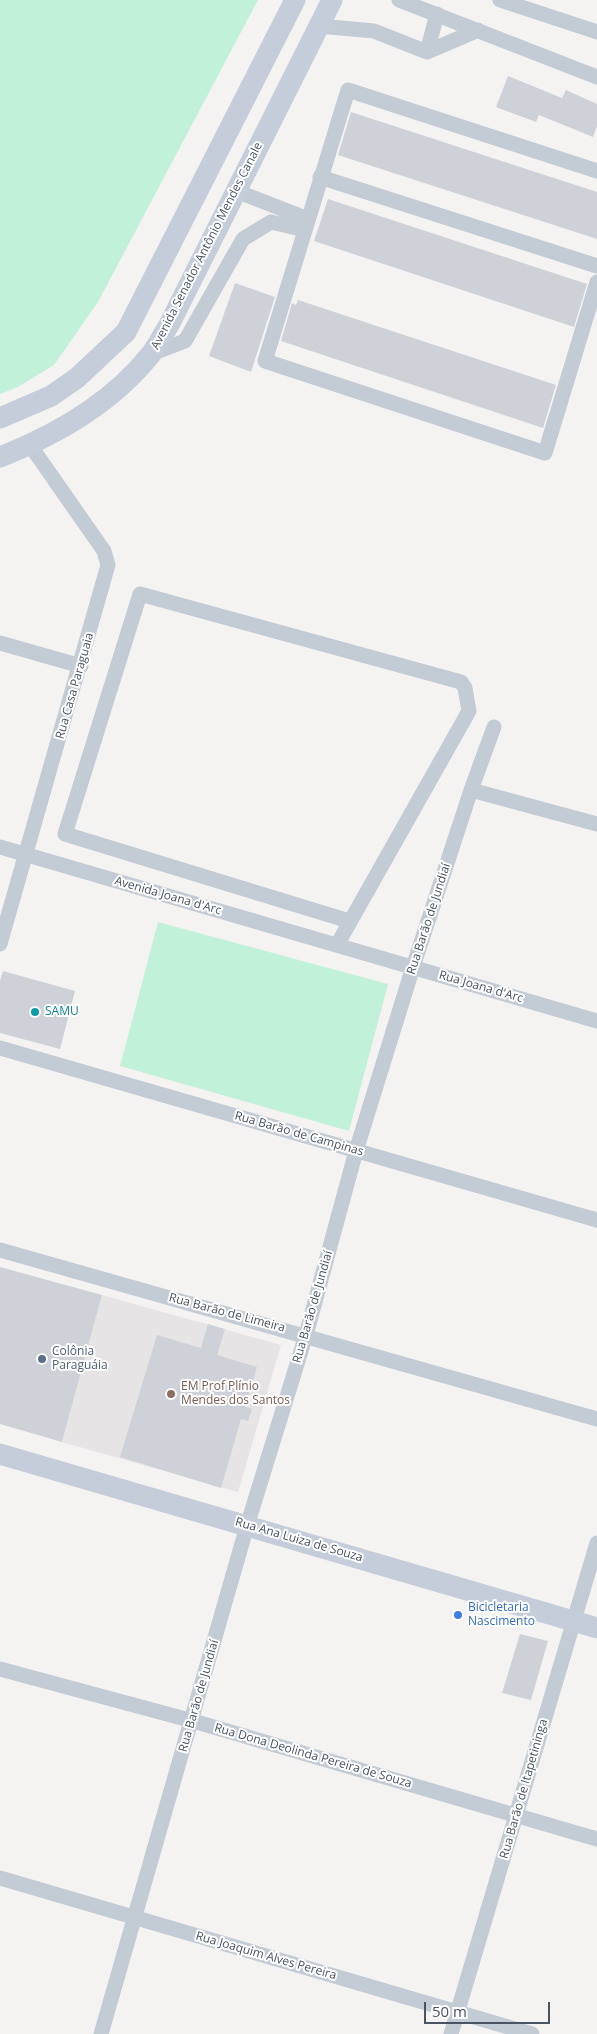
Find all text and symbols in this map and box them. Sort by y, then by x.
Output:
street label: Avenida Senador Antônio Mendes Canale [148,140,266,352]
street label: Rua Casa Paraguaia [53,631,97,741]
street label: Rua Barão de Jundiaí [404,862,454,976]
street label: Avenida Joana d'Arc [113,874,223,918]
street label: Rua Joana d'Arc [437,968,525,1006]
place label: SAMU [45,1005,79,1019]
marker: SAMU [29,1006,41,1018]
street label: Rua Barão de Campinas [233,1109,365,1159]
street label: Rua Barão de Jundiaí [290,1249,336,1365]
street label: Rua Barão de Limeira [167,1291,287,1335]
place label: Colônia Paraguáia [52,1345,108,1373]
marker: Colônia Paraguáia [36,1353,48,1365]
place label: EM Prof Plínio Mendes dos Santos [181,1380,290,1408]
marker: EM Prof Plínio Mendes dos Santos [165,1388,177,1400]
street label: Rua Ana Luiza de Souza [234,1515,364,1565]
place label: Bicicletaria Nascimento [468,1601,535,1629]
marker: Bicicletaria Nascimento [452,1609,464,1621]
street label: Rua Barão de Jundiaí [176,1638,222,1754]
street label: Rua Barão de Itapetininga [497,1717,551,1861]
street label: Rua Dona Deolinda Pereira de Souza [213,1721,413,1791]
street label: Rua Joaquim Alves Pereira [194,1929,338,1983]
scale bar [427,1992,553,2024]
text: 50 m [432,2001,467,2021]

